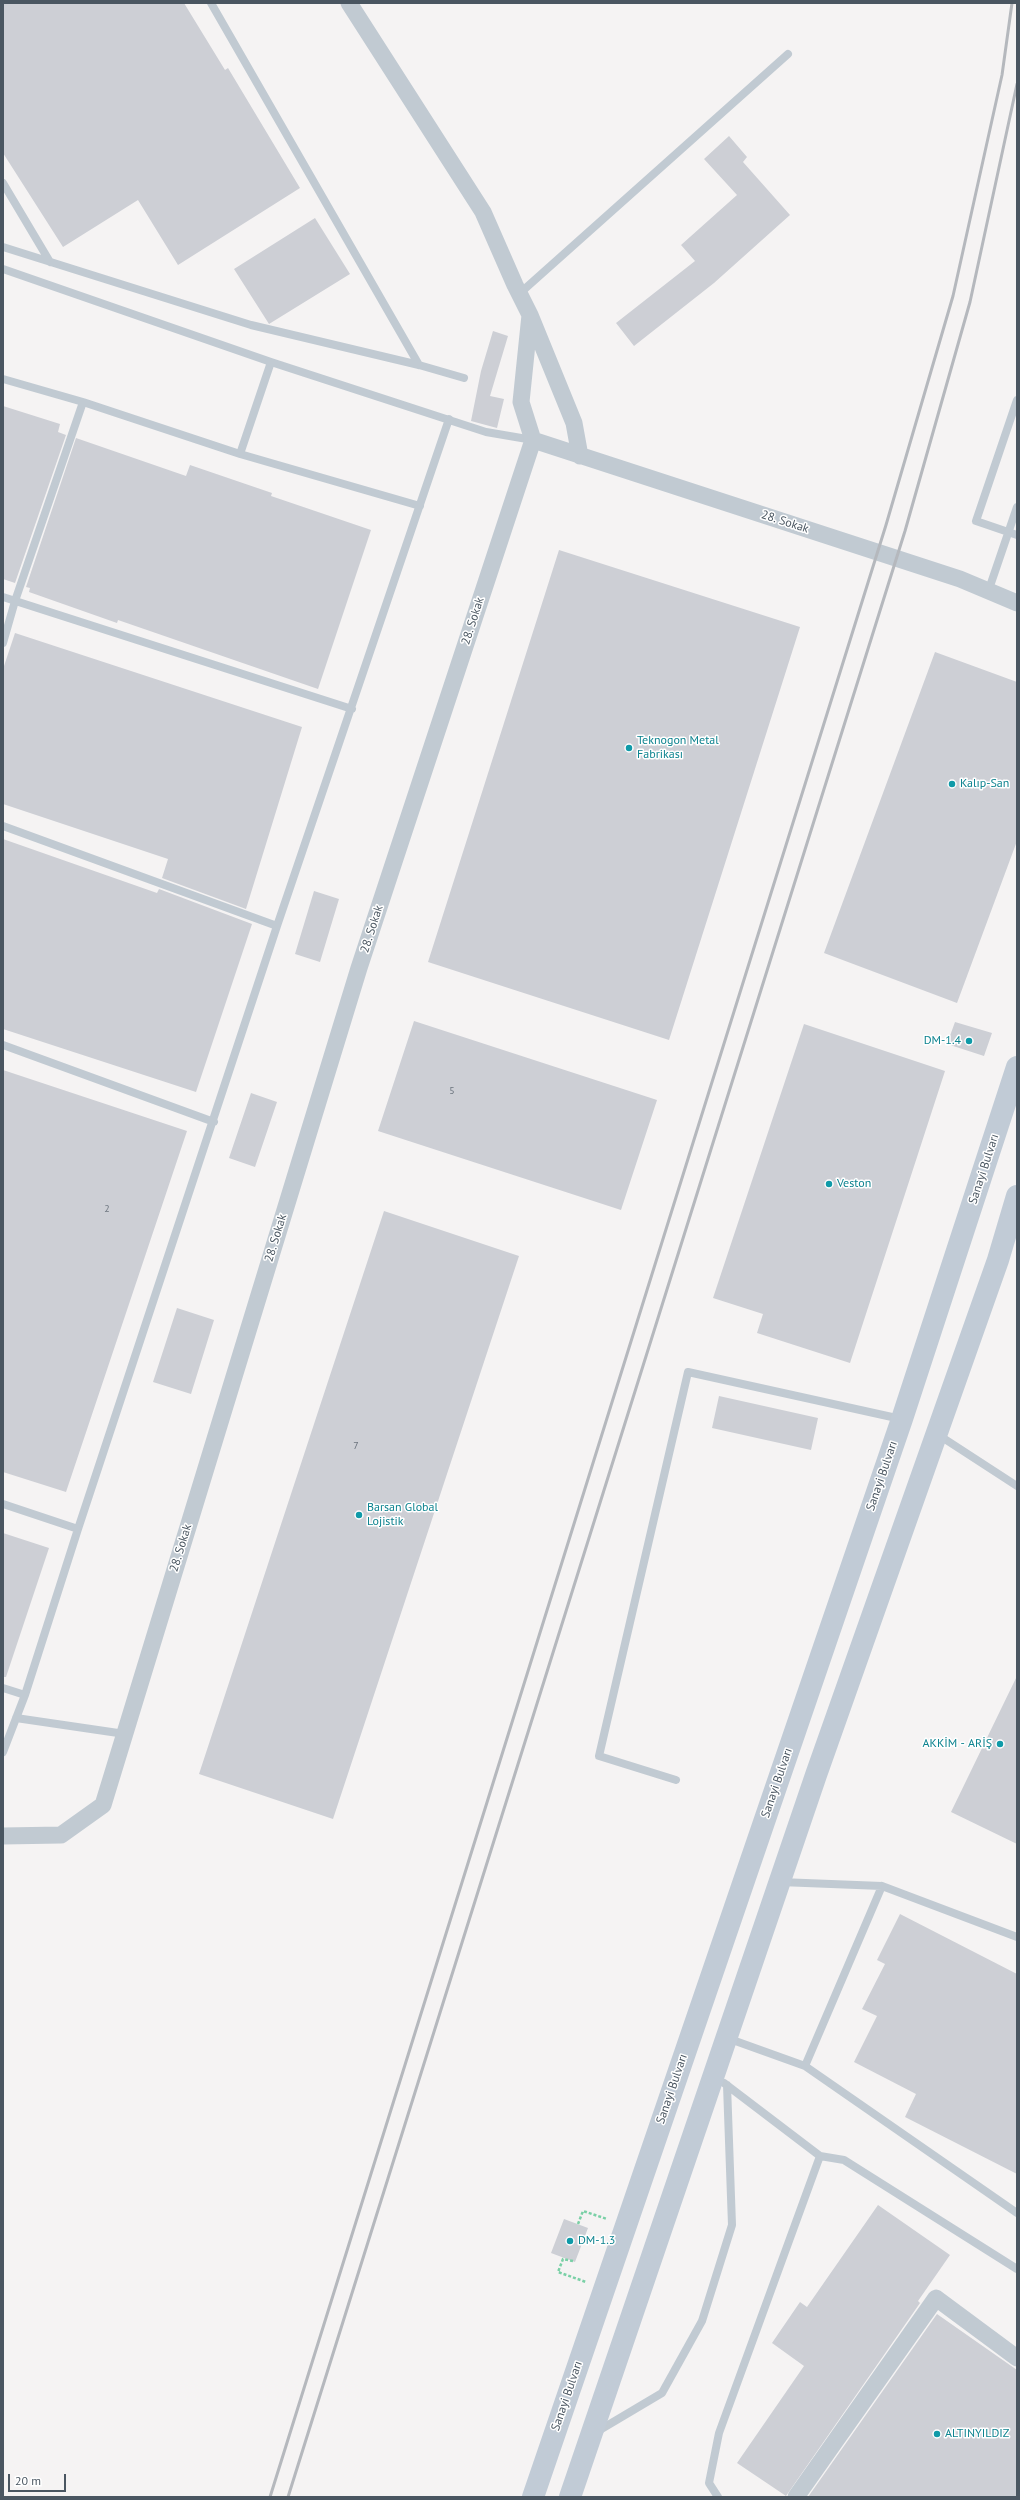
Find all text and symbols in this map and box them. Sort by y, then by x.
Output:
street label: 28. Sokak [759,508,811,536]
street label: 28. Sokak [459,595,487,647]
place label: Teknogon Metal Fabrikası [637,734,719,762]
marker: Teknogon Metal Fabrikası [624,743,634,753]
place label: Kalıp-San [960,777,1009,791]
marker: Kalıp-San [947,779,957,789]
street label: 28. Sokak [358,903,386,955]
place label: DM-1.4 [924,1034,961,1048]
marker: DM-1.4 [964,1036,974,1046]
house number: 5 [449,1085,455,1097]
street label: Sanayi Bulvarı [966,1132,1002,1206]
place label: Veston [837,1177,871,1191]
marker: Veston [824,1179,834,1189]
house number: 2 [104,1203,110,1215]
street label: 28. Sokak [262,1212,290,1264]
street label: Sanayi Bulvarı [863,1439,901,1513]
house number: 7 [353,1440,359,1452]
place label: Barsan Global Lojistik [367,1501,438,1529]
marker: Barsan Global Lojistik [354,1510,364,1520]
street label: 28. Sokak [167,1522,195,1574]
place label: AKKİM - ARİŞ [923,1737,992,1751]
marker: AKKİM - ARİŞ [995,1739,1005,1749]
street label: Sanayi Bulvarı [758,1746,796,1820]
street label: Sanayi Bulvarı [653,2052,691,2126]
place label: DM-1.3 [578,2234,615,2248]
marker: DM-1.3 [565,2236,575,2246]
street label: Sanayi Bulvarı [548,2359,586,2433]
place label: ALTINYILDIZ [945,2427,1009,2441]
marker: ALTINYILDIZ [932,2429,942,2439]
scale bar [10,2466,68,2492]
text: 20 m [15,2473,41,2488]

